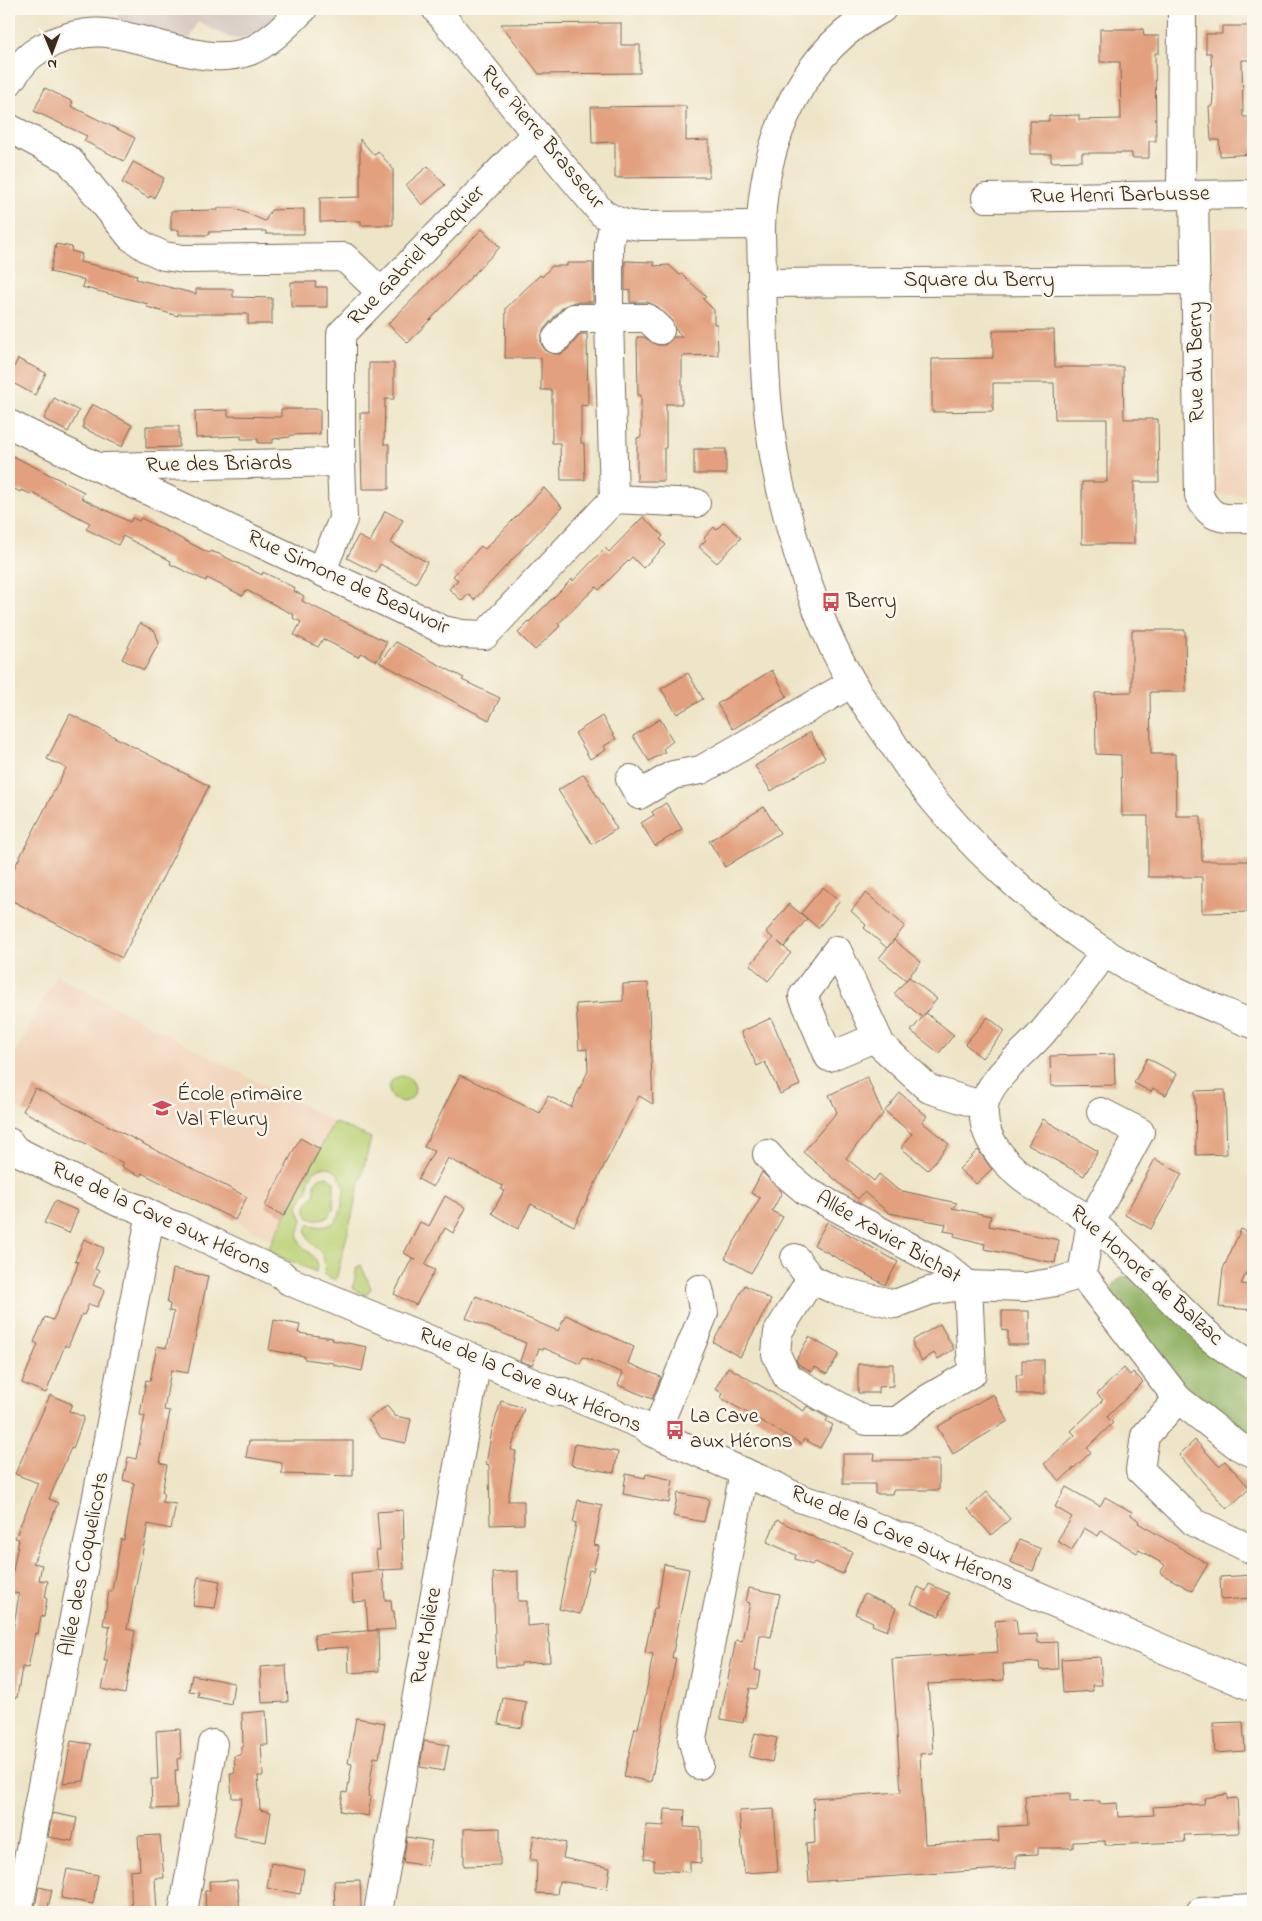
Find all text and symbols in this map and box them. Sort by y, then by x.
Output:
north arrow [28,28,78,78]
text: N [47,53,57,74]
street label: Rue Pierre Brasseur [472,59,612,217]
street label: Rue Gabriel Bacquier [341,178,493,334]
street label: Rue Henri Barbusse [1030,178,1210,214]
street label: Square du Berry [904,265,1054,298]
street label: Rue du Berry [1180,301,1215,423]
street label: Rue des Briards [145,448,293,482]
street label: Rue Simone de Beauvoir [241,522,455,644]
place label: Berry [845,586,897,619]
bus stop icon: Berry [820,591,842,613]
place label: École primaire Val Fleury [176,1079,302,1137]
school or university icon: École primaire Val Fleury [151,1097,173,1119]
street label: Rue de la Cave aux Hérons [45,1154,277,1284]
street label: Allée Xavier Bichat [809,1183,967,1293]
street label: Rue Honoré de Balzac [1062,1198,1230,1354]
street label: Rue de la Cave aux Hérons [413,1319,647,1443]
place label: La Cave aux Hérons [690,1401,793,1458]
bus stop icon: La Cave aux Hérons [664,1419,686,1441]
street label: Allée des Coquelicots [51,1469,119,1659]
street label: Rue de la Cave aux Hérons [785,1477,1019,1601]
street label: Rue Molière [403,1585,451,1687]

